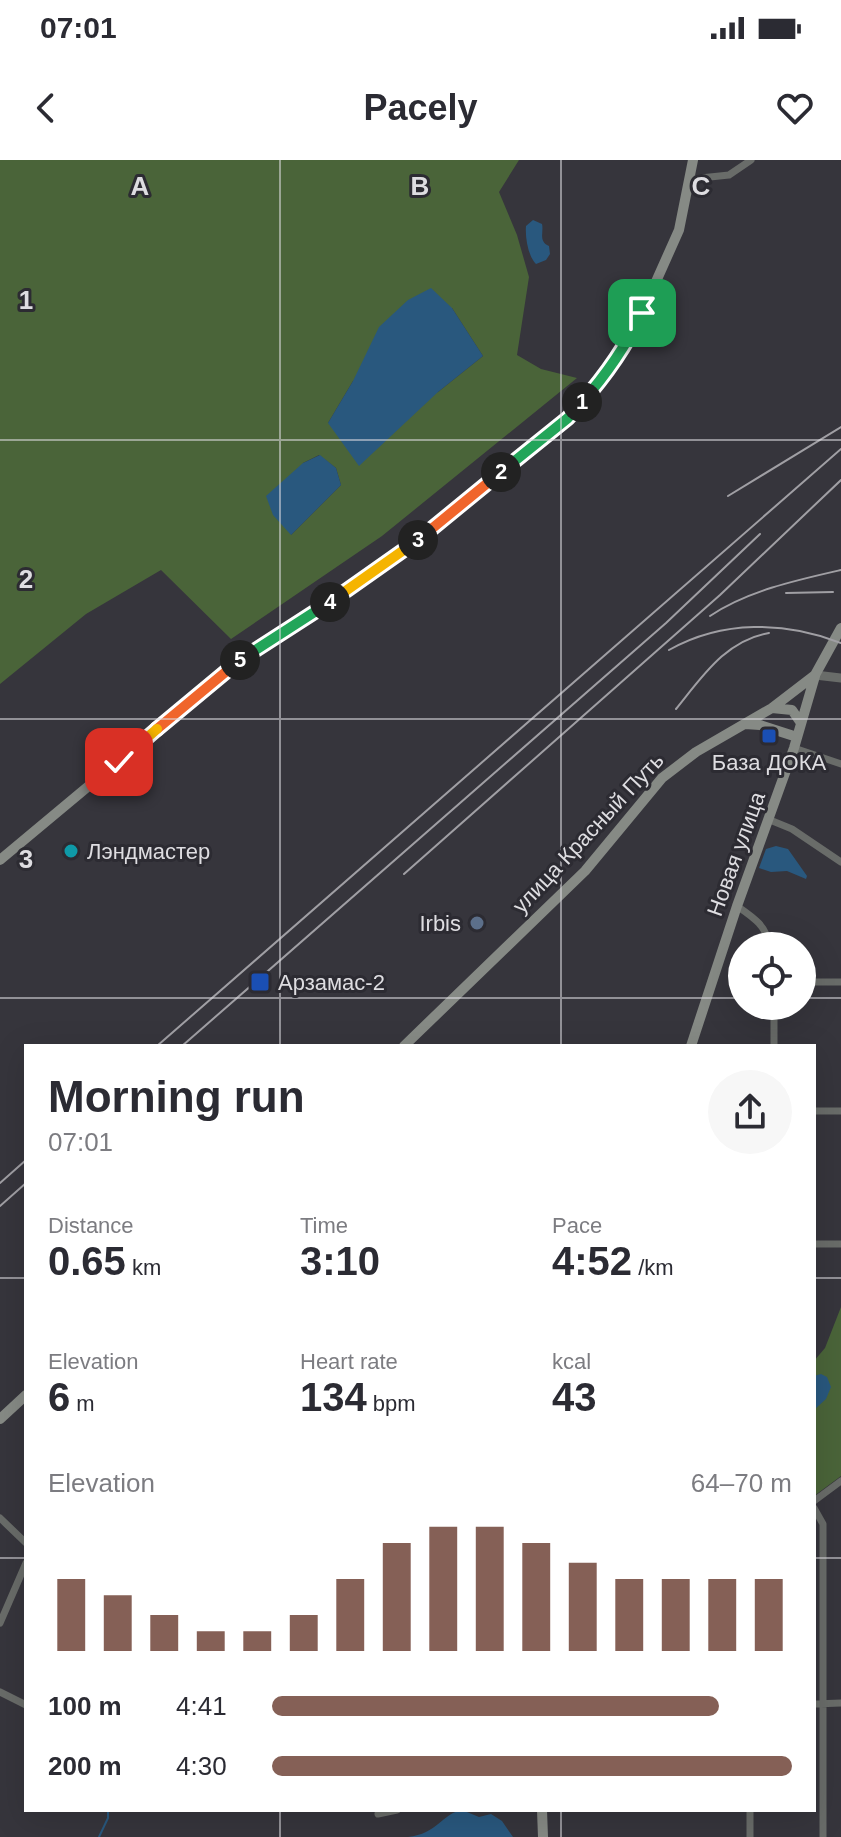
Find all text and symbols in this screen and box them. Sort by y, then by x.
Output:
text: 07:01 [40,11,117,44]
icon: back [24,86,68,130]
icon: heart [773,86,817,130]
text: Pacely [363,87,478,128]
text: A [131,171,150,201]
text: B [411,171,429,201]
text: C [692,171,711,201]
pin [608,279,676,347]
text: 1 [19,285,33,315]
icon: arrive [620,291,664,335]
pin: 1 [562,382,602,422]
text: 1 [576,389,588,414]
pin: 2 [481,452,521,492]
text: 2 [495,459,507,484]
pin: 3 [398,520,438,560]
text: 3 [412,527,424,552]
text: 2 [19,564,33,594]
pin: 4 [310,582,350,622]
text: 4 [324,589,336,614]
pin: 5 [220,640,260,680]
text: 5 [234,647,246,672]
marker: База ДОКА [760,727,778,745]
pin [85,728,153,796]
icon: check [97,740,141,784]
street label: улица Красный Путь [507,748,669,918]
place label: База ДОКА [712,750,827,775]
street label: Новая улица [702,788,770,920]
place label: Лэндмастер [87,839,210,864]
marker: Лэндмастер [62,842,80,860]
text: 3 [19,844,33,874]
place label: Irbis [419,911,461,936]
marker: Irbis [468,914,486,932]
map controls [728,932,816,1020]
button: locate [728,932,816,1020]
place label: Арзамас-2 [278,970,385,995]
marker: Арзамас-2 [249,971,271,993]
button: share [708,1070,792,1154]
text: Morning run [48,1072,305,1121]
text: 07:01 [48,1127,113,1157]
text: Distance [48,1213,134,1238]
text: Time [300,1213,348,1238]
text: Pace [552,1213,602,1238]
text: 0.65 [48,1239,126,1283]
text: 3:10 [300,1239,380,1283]
text: 4:52 [552,1239,632,1283]
text: km [126,1255,161,1280]
text: /km [632,1255,674,1280]
text: Elevation [48,1349,139,1374]
text: Heart rate [300,1349,398,1374]
text: kcal [552,1349,591,1374]
text: 6 [48,1375,70,1419]
text: 134 [300,1375,367,1419]
text: 43 [552,1375,597,1419]
text: m [70,1391,95,1416]
text: bpm [367,1391,416,1416]
text: Elevation [48,1468,155,1498]
text: 64–70 m [691,1468,792,1498]
text: 100 m [48,1691,122,1721]
text: 4:41 [176,1691,227,1721]
text: 200 m [48,1751,122,1781]
text: 4:30 [176,1751,227,1781]

